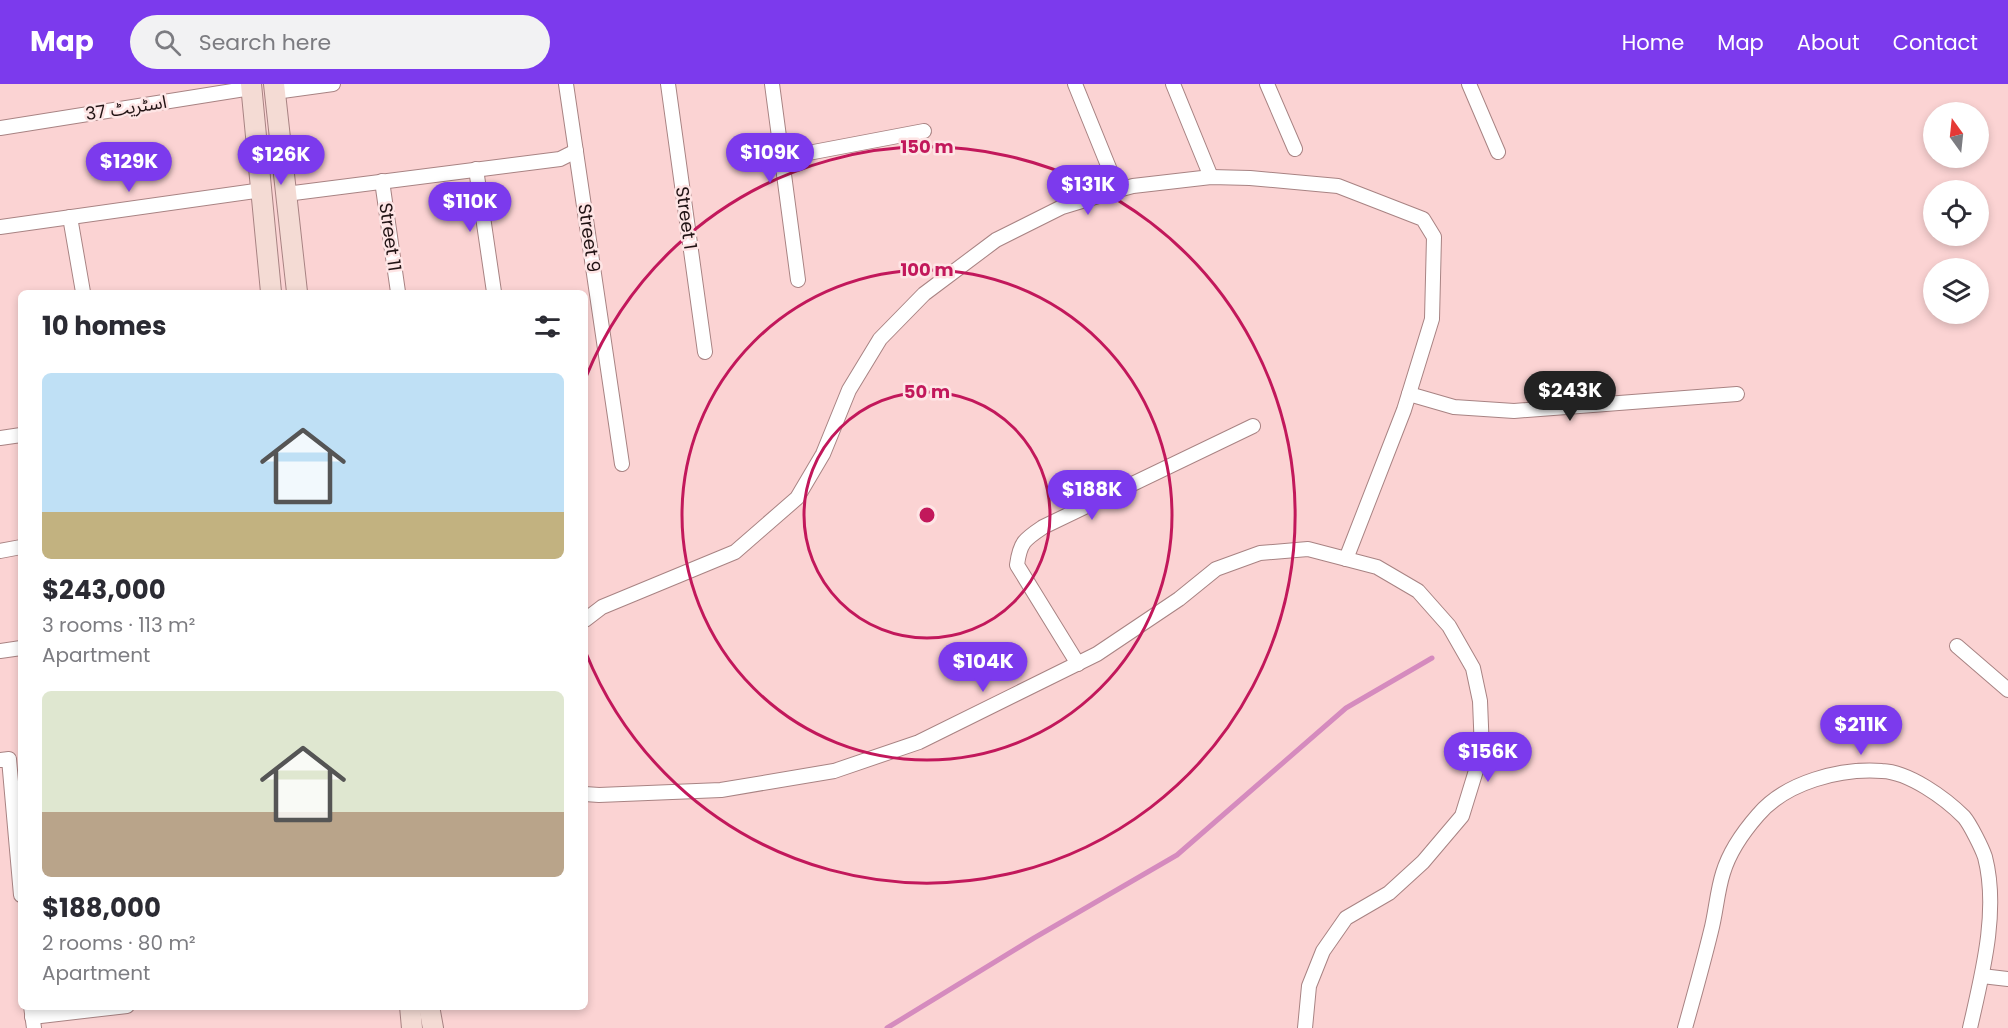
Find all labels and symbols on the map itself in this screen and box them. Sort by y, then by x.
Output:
street label: اسٹریٹ 37 [83,89,168,126]
north arrow [1923,102,1989,168]
pin: $109K [728,133,812,184]
text: 150 m [900,134,954,159]
pin: $126K [239,135,323,186]
pin: $129K [87,142,171,193]
pin: $131K [1046,165,1130,216]
pin: $110K [428,182,512,233]
street label: Street 1 [670,185,703,251]
street label: Street 11 [373,201,408,273]
street label: Street 9 [572,202,607,274]
text: 100 m [900,257,954,282]
pin: $243K [1528,371,1612,422]
text: 50 m [904,379,950,404]
pin: $188K [1050,470,1134,521]
centre of rings [917,505,937,525]
pin: $104K [941,642,1025,693]
pin: $211K [1819,705,1903,756]
pin: $156K [1446,732,1530,783]

